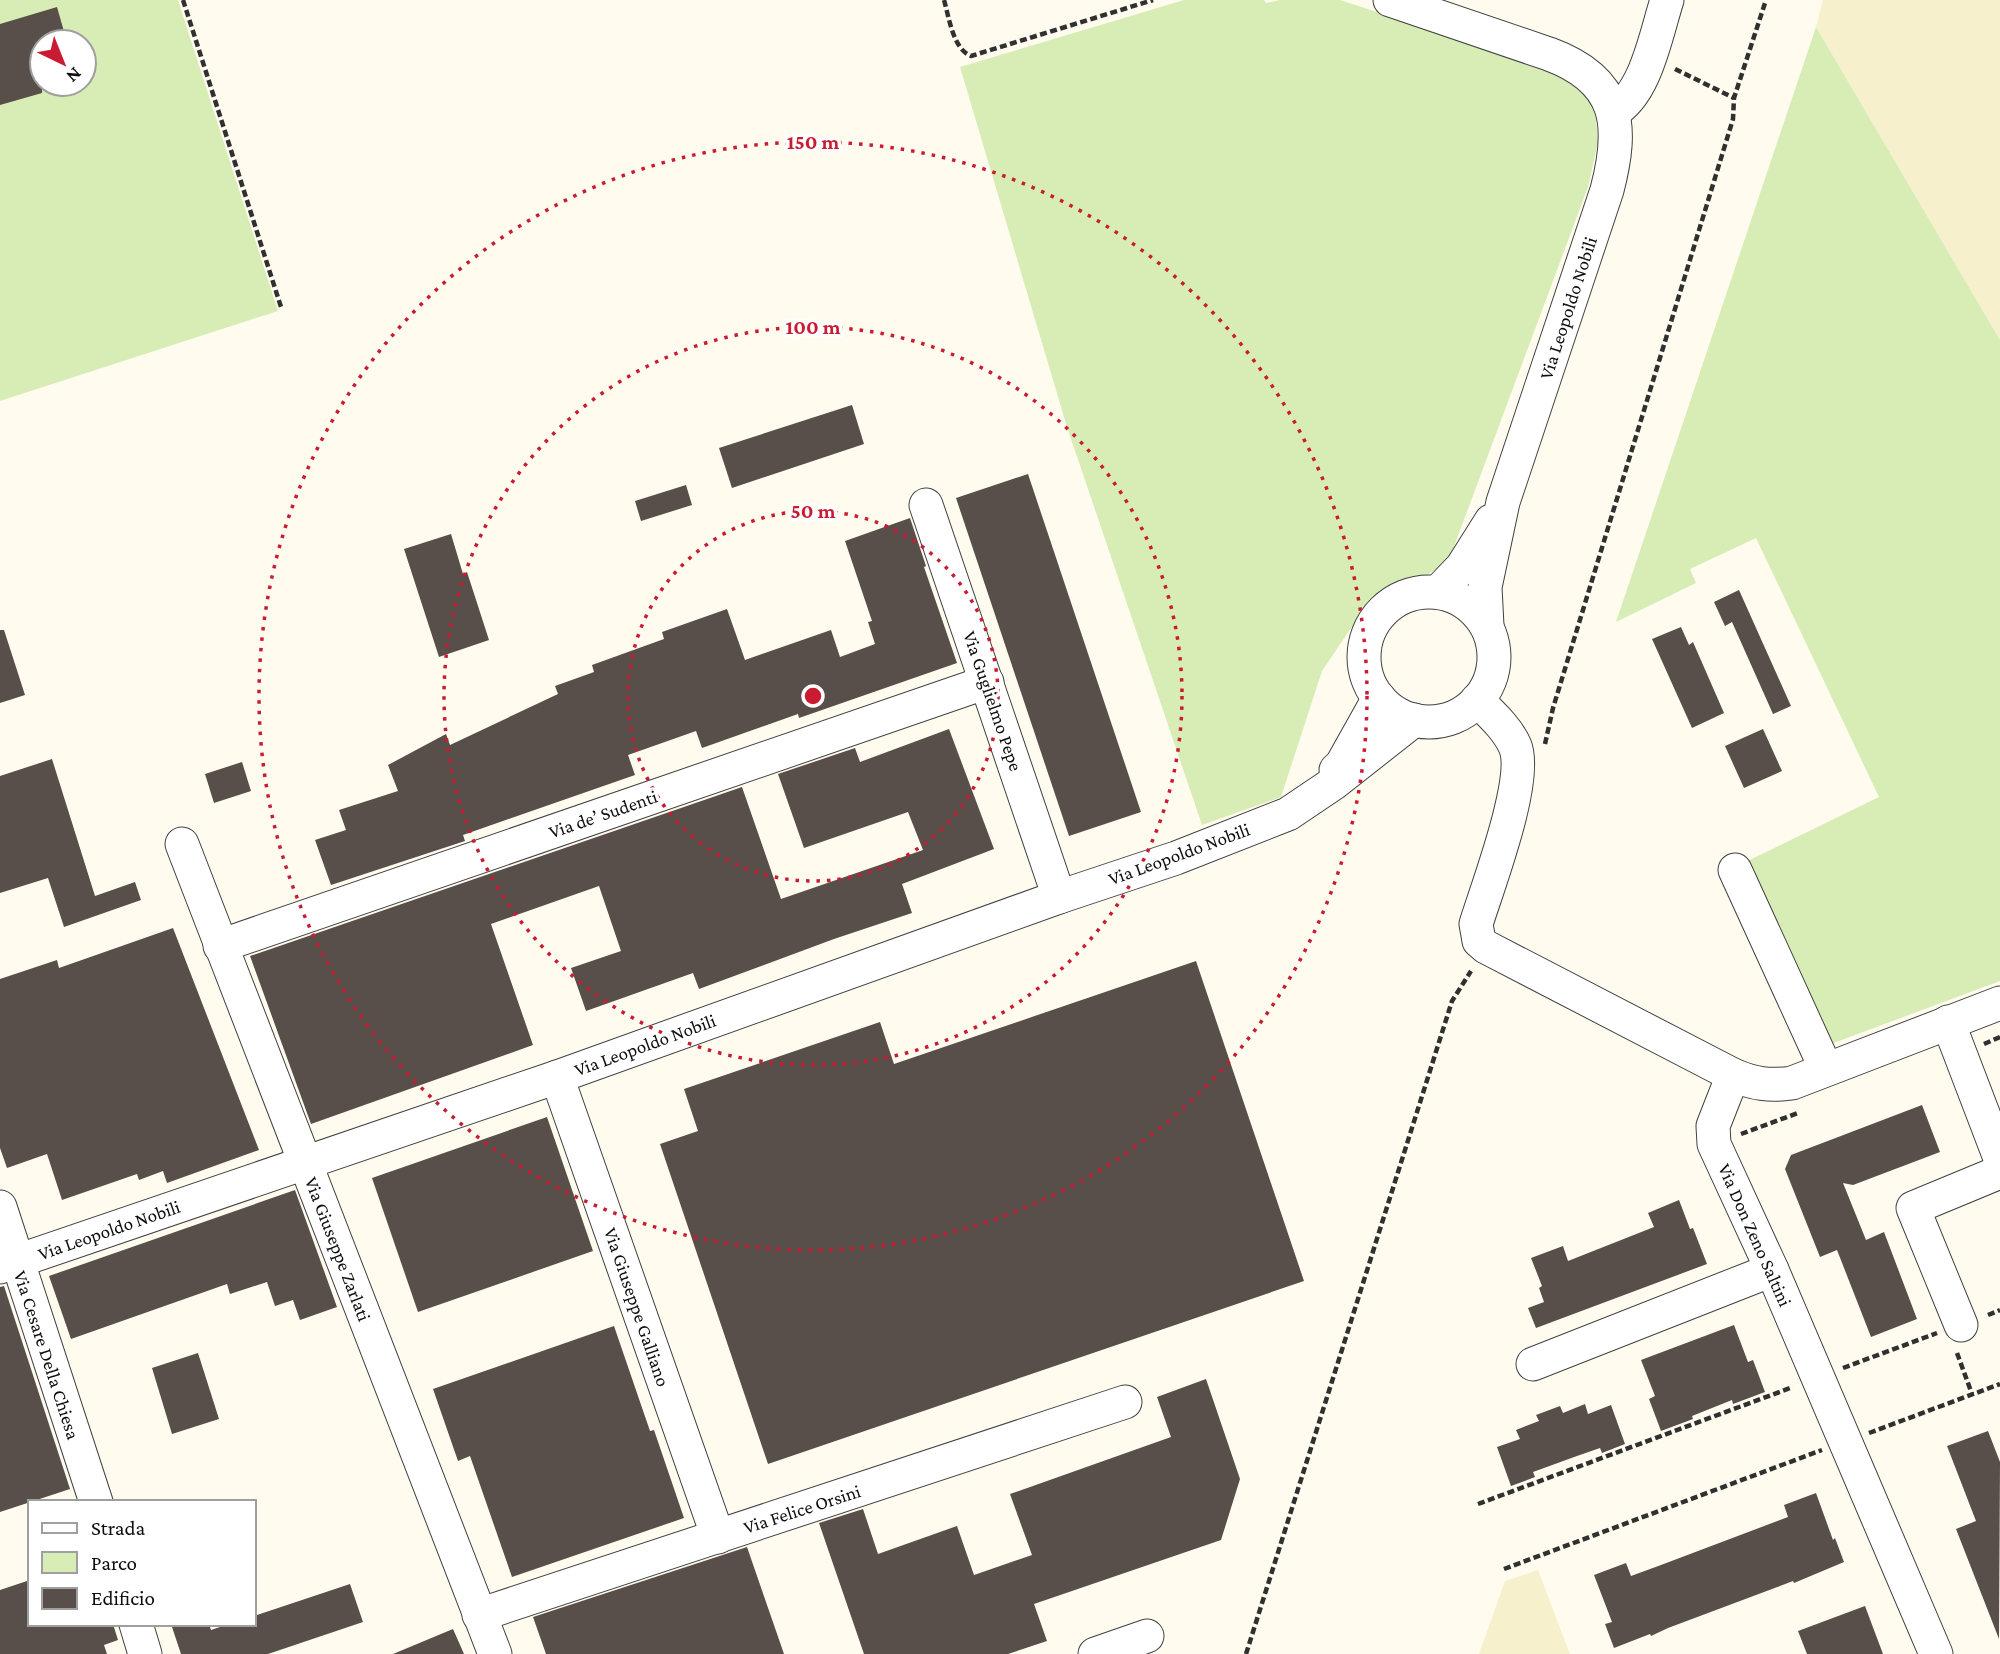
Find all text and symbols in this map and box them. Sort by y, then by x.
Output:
north arrow [28,28,98,98]
text: N [62,63,86,87]
text: 150 m [787,130,840,154]
street label: Via Leopoldo Nobili [1535,234,1601,382]
text: 100 m [785,315,841,339]
text: 50 m [791,499,836,523]
street label: Via Guglielmo Pepe [959,628,1027,774]
centre of rings [801,684,825,708]
street label: Via de’ Sudenti [546,786,660,842]
street label: Via Leopoldo Nobili [1105,819,1253,889]
street label: Via Leopoldo Nobili [571,1010,719,1080]
street label: Via Don Zeno Saltini [1714,1160,1796,1310]
street label: Via Giuseppe Zarlati [301,1174,375,1324]
street label: Via Leopoldo Nobili [35,1196,183,1264]
street label: Via Giuseppe Galliano [600,1225,674,1389]
street label: Via Cesare Della Chiesa [10,1268,84,1442]
street label: Via Felice Orsini [741,1480,863,1538]
legend [28,1500,256,1626]
text: Strada [91,1516,146,1540]
text: Parco [91,1551,137,1575]
text: Edificio [91,1586,155,1610]

